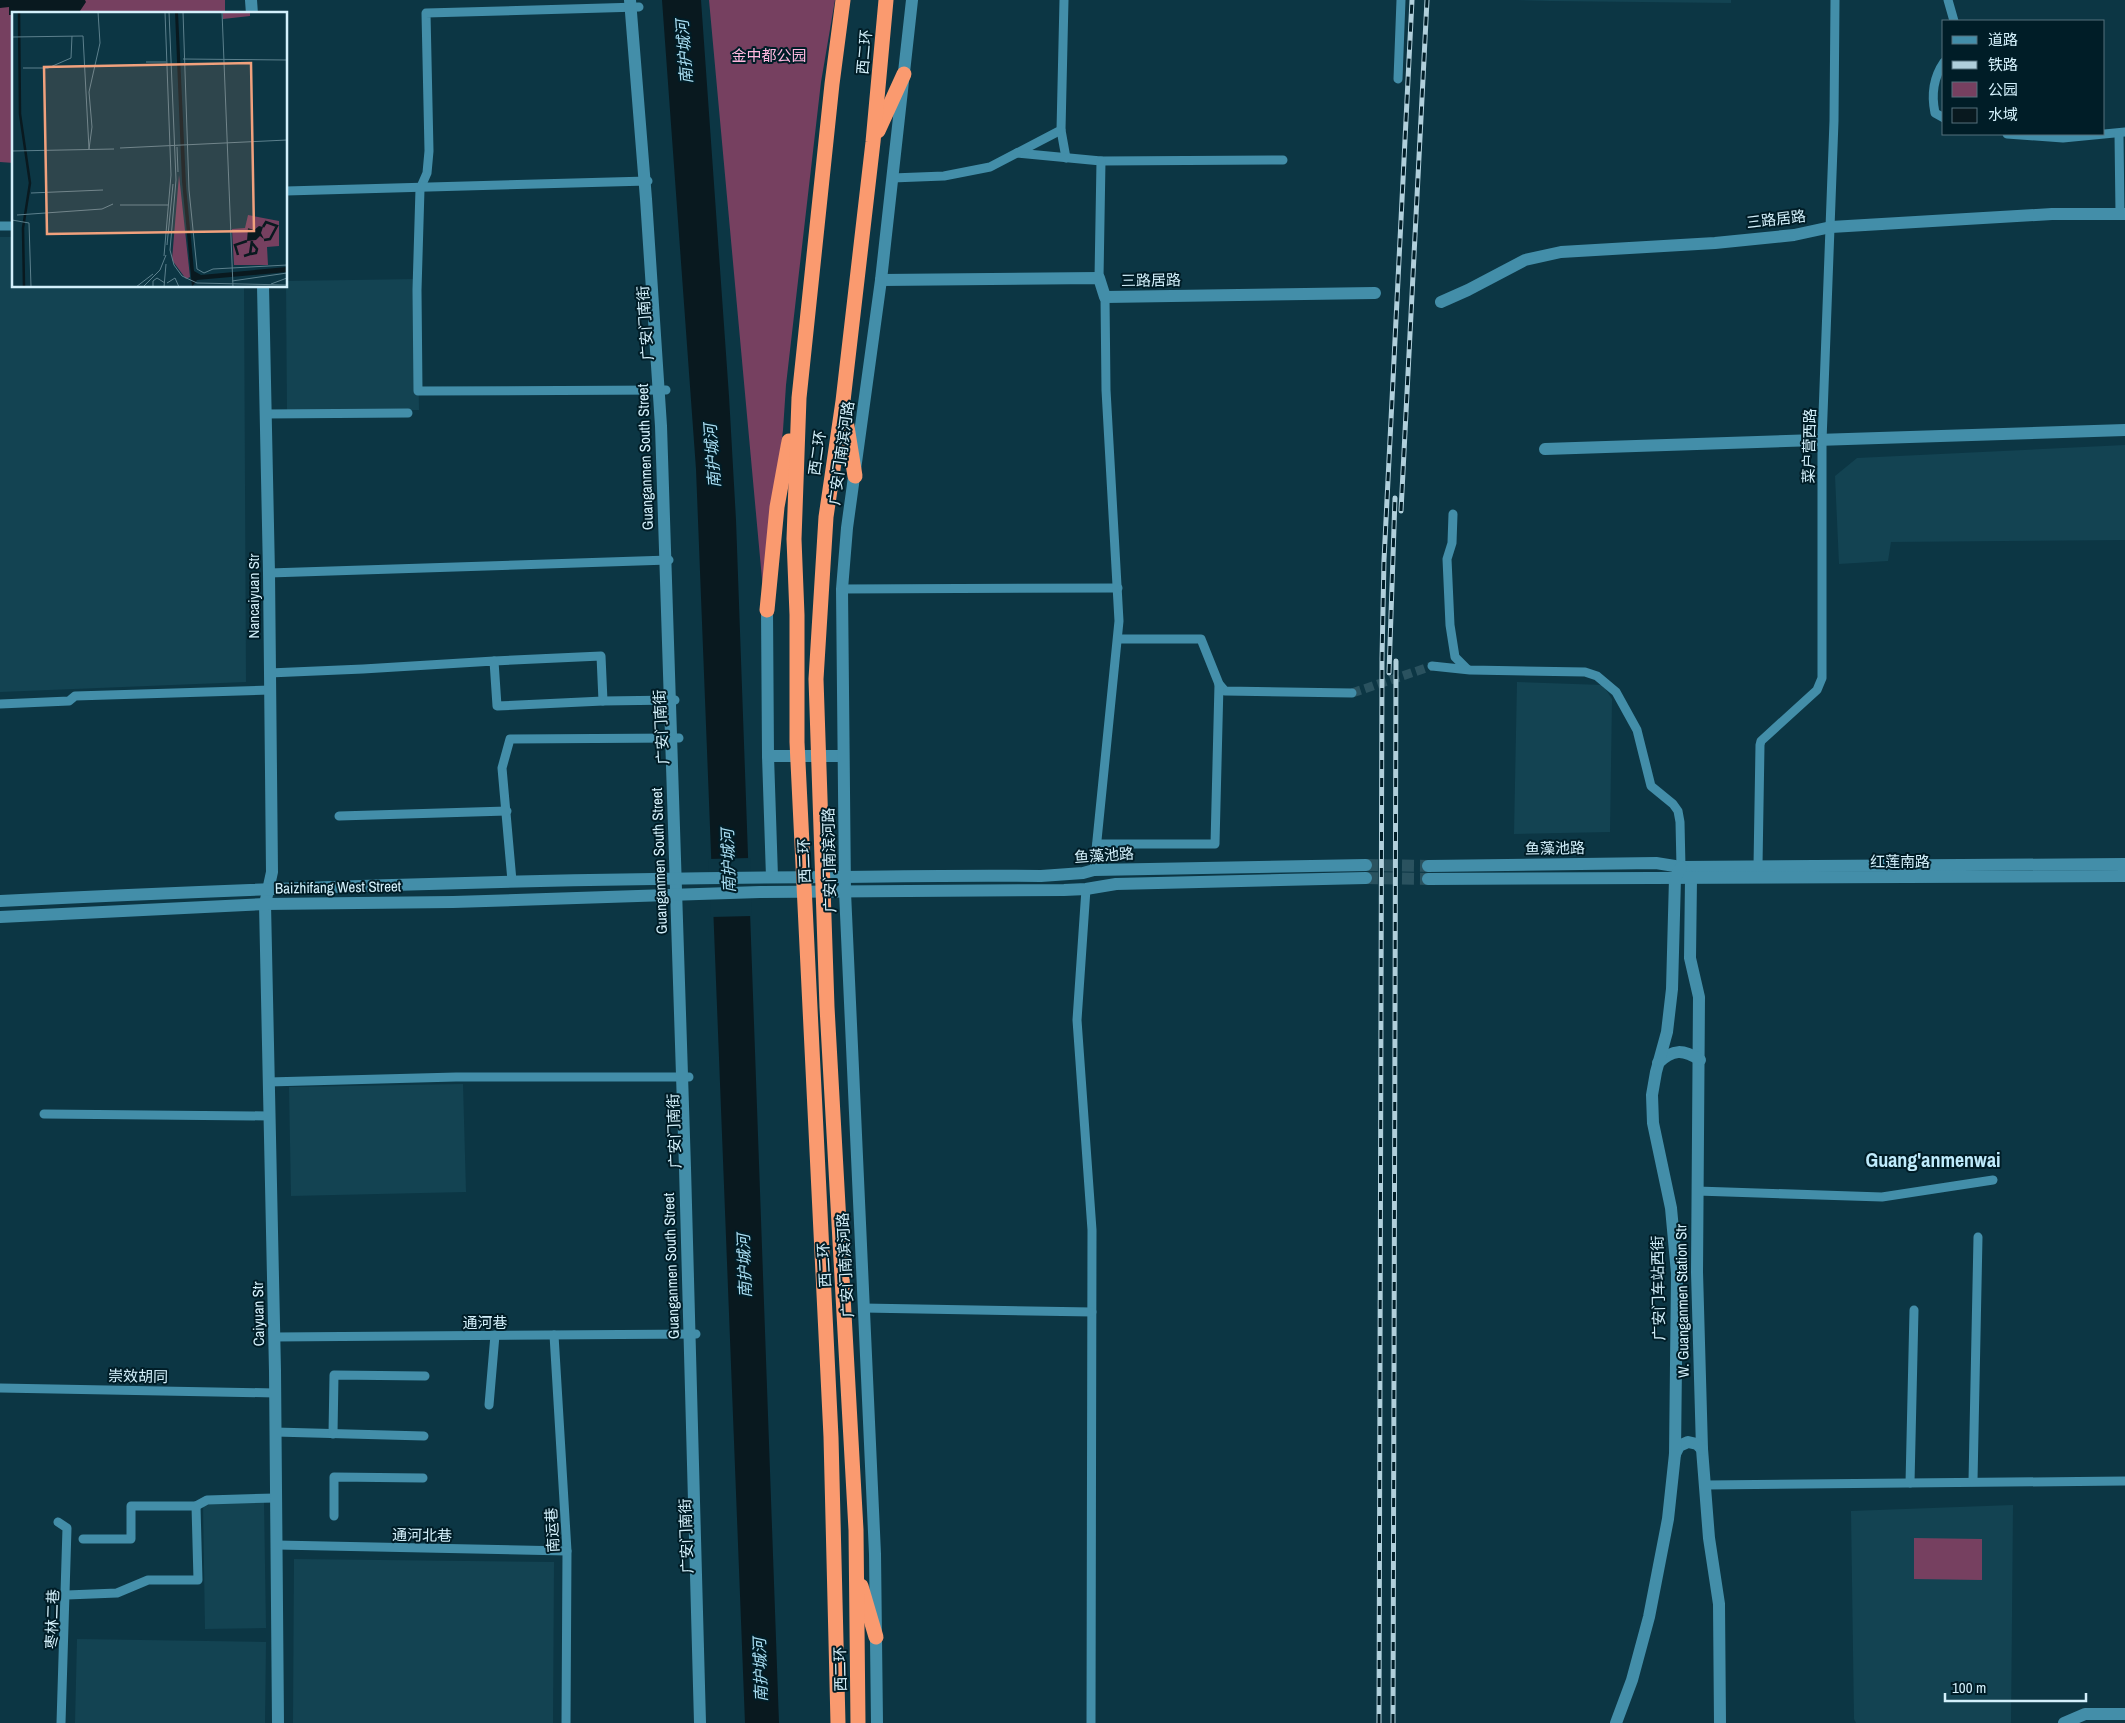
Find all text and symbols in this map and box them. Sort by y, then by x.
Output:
inset map [12,12,288,288]
water label: 南护城河 [671,16,697,85]
legend [1942,20,2105,135]
street label: 西二环 [852,29,876,75]
text: 道路 [1988,29,2018,50]
park label: 金中都公园 [731,45,807,66]
text: 铁路 [1988,54,2018,75]
text: 公园 [1988,79,2018,100]
text: 水域 [1988,104,2018,125]
street label: 三路居路 [1745,205,1807,233]
street label: 三路居路 [1121,269,1181,291]
street label: 广安门南街 [632,285,658,361]
street label: Guanganmen South Street [632,383,658,530]
street label: 广安门南滨河路 [823,400,859,506]
street label: 菜户营西路 [1798,408,1820,484]
water label: 南护城河 [699,420,725,489]
street label: 西二环 [803,429,831,477]
street label: Nancaiyuan Str [243,554,264,638]
street label: 广安门南街 [649,689,673,765]
street label: Guanganmen South Street [646,787,672,934]
street label: 广安门南滨河路 [818,807,840,913]
water label: 南护城河 [716,826,740,893]
street label: 鱼藻池路 [1525,837,1585,859]
street label: 西二环 [793,838,815,884]
street label: 鱼藻池路 [1073,842,1135,868]
street label: 红莲南路 [1870,851,1930,872]
street label: Baizhifang West Street [275,875,402,899]
street label: 广安门南街 [662,1093,686,1169]
district label: Guang'anmenwai [1865,1146,2001,1173]
street label: Guanganmen South Street [658,1192,684,1339]
street label: 广安门南滨河路 [832,1212,858,1318]
street label: W. Guanganmen Station Str [1670,1224,1694,1378]
water label: 南护城河 [732,1231,756,1298]
street label: 广安门车站西街 [1647,1235,1669,1341]
street label: 西二环 [812,1242,836,1288]
street label: Caiyuan Str [247,1281,269,1347]
street label: 通河巷 [462,1312,508,1333]
street label: 崇效胡同 [108,1365,168,1387]
street label: 广安门南街 [674,1498,698,1574]
street label: 南运巷 [540,1507,564,1553]
street label: 通河北巷 [392,1524,452,1546]
street label: 枣林二巷 [40,1589,64,1649]
water label: 南护城河 [748,1635,772,1702]
street label: 西二环 [829,1646,851,1692]
scale bar [1945,1670,2086,1702]
text: 100 m [1952,1677,1986,1698]

